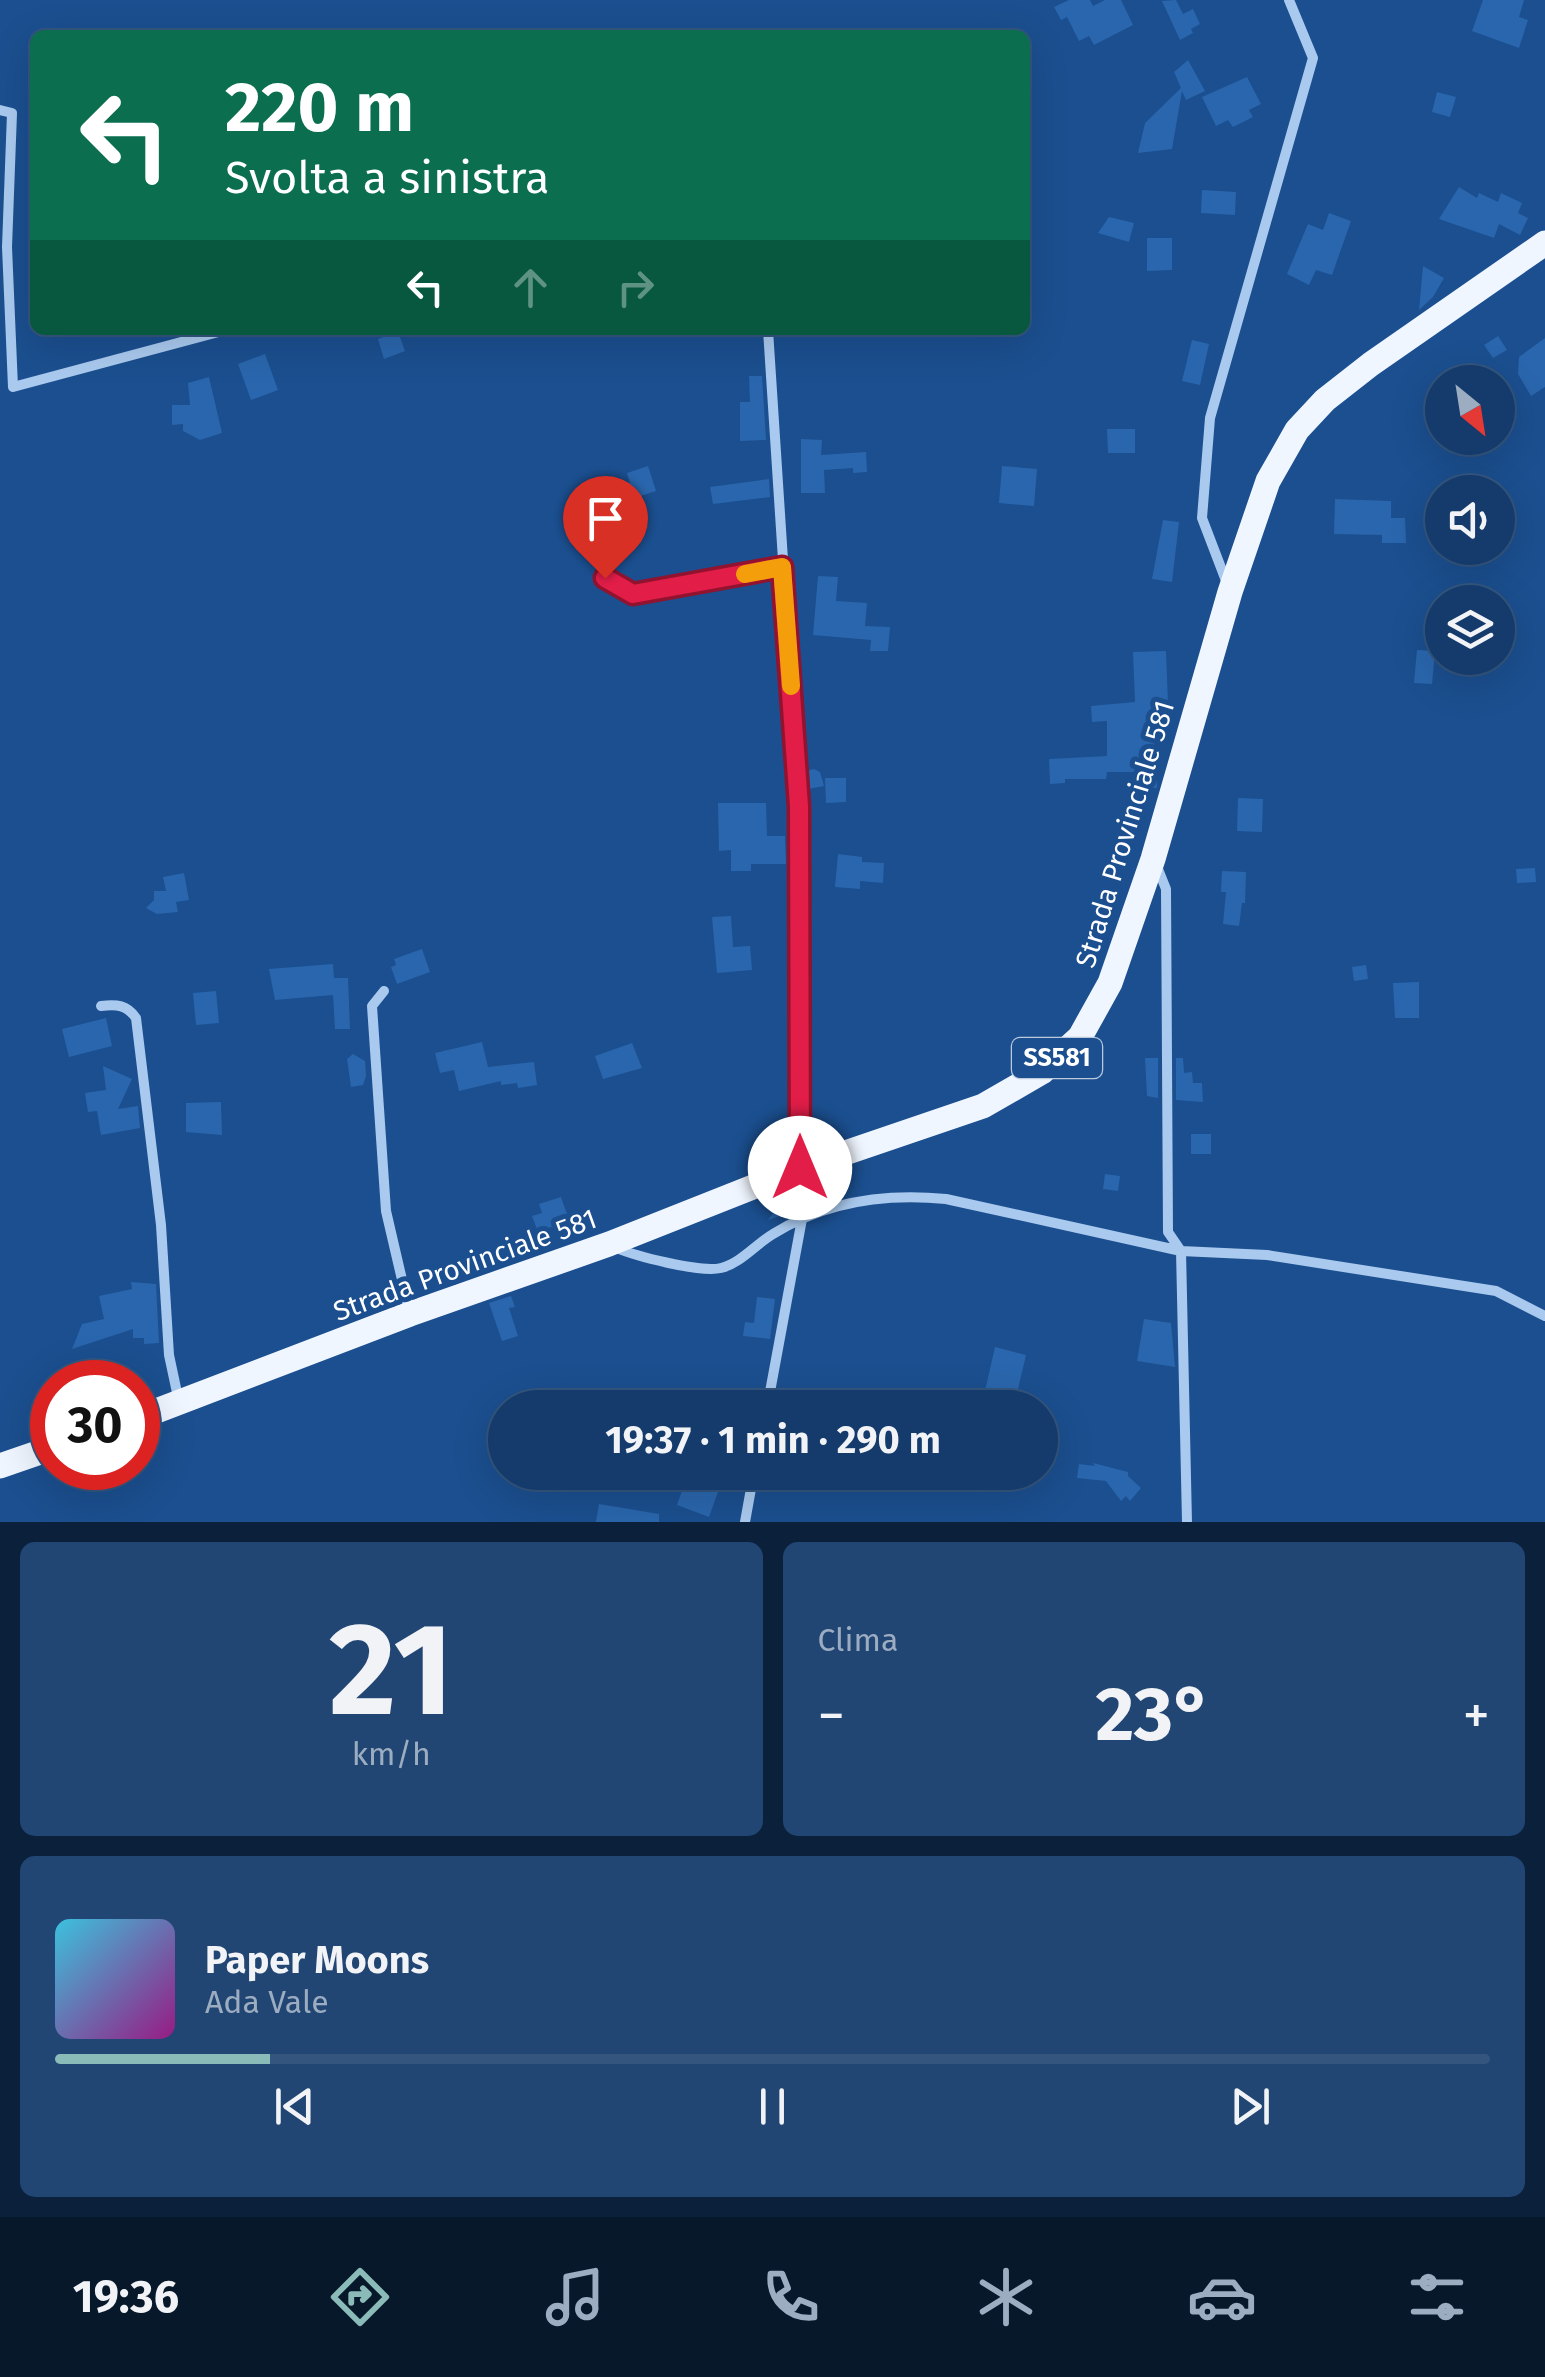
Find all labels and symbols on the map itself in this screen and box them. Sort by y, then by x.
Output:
north arrow [1425,365,1515,455]
pin [563,476,648,579]
street label: Strada Provinciale 581 [1069,696,1181,972]
road number: SS581 [1012,1038,1102,1078]
position arrow [748,1116,852,1220]
street label: Strada Provinciale 581 [329,1202,601,1328]
speed limit sign: 30 [30,1360,160,1490]

